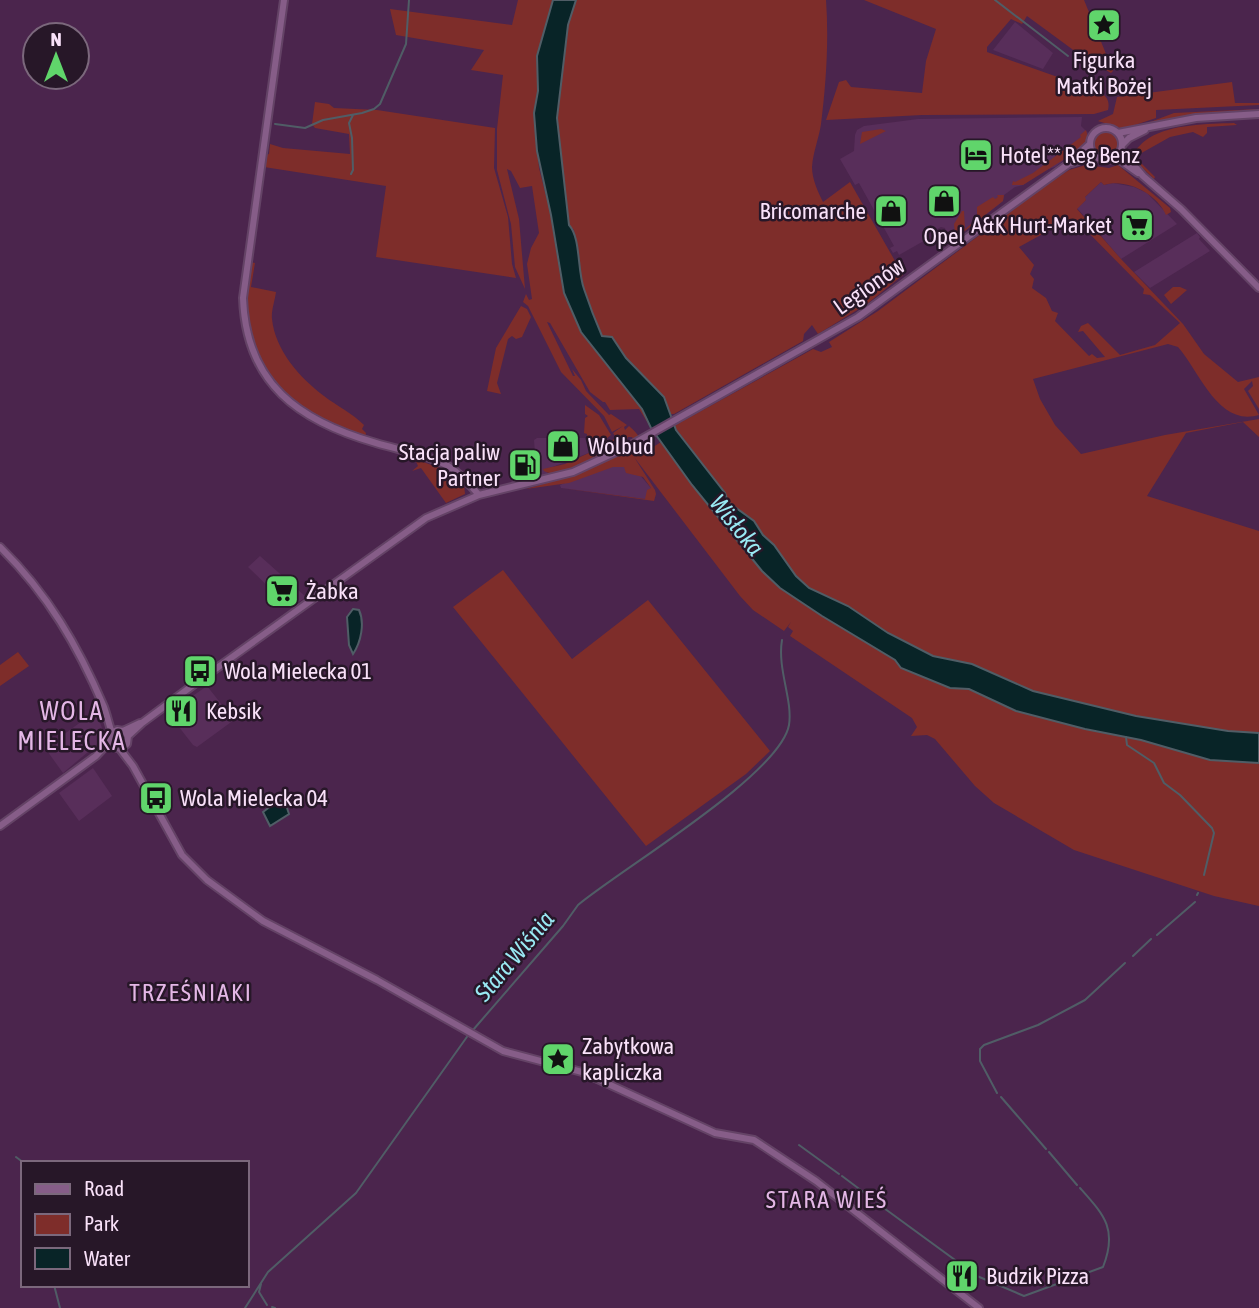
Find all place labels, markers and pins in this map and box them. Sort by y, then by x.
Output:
place icon: Figurka Matki Bożej [1085,6,1123,44]
place label: Figurka Matki Bożej [1056,47,1152,99]
hotel icon: Hotel** Reg Benz [957,136,995,174]
place label: Hotel** Reg Benz [1000,142,1140,168]
shop icon: Opel [925,182,963,220]
shop icon: Bricomarche [872,192,910,230]
place label: Bricomarche [760,198,866,224]
supermarket icon: A&K Hurt-Market [1118,206,1156,244]
place label: A&K Hurt-Market [971,212,1112,238]
place label: Opel [924,223,964,249]
shop icon: Wolbud [544,427,582,465]
place label: Wolbud [588,433,654,459]
place label: Stacja paliw Partner [399,439,501,491]
fuel station icon: Stacja paliw Partner [506,446,544,484]
supermarket icon: Żabka [263,572,301,610]
place label: Żabka [306,578,359,604]
bus stop icon: Wola Mielecka 01 [181,652,219,690]
place label: Wola Mielecka 01 [224,658,372,684]
restaurant icon: Kebsik [162,692,200,730]
place label: Kebsik [206,698,262,724]
bus stop icon: Wola Mielecka 04 [137,779,175,817]
place label: Wola Mielecka 04 [180,785,328,811]
place label: Zabytkowa kapliczka [582,1033,674,1085]
place icon: Zabytkowa kapliczka [539,1040,577,1078]
restaurant icon: Budzik Pizza [943,1257,981,1295]
place label: Budzik Pizza [986,1263,1089,1289]

